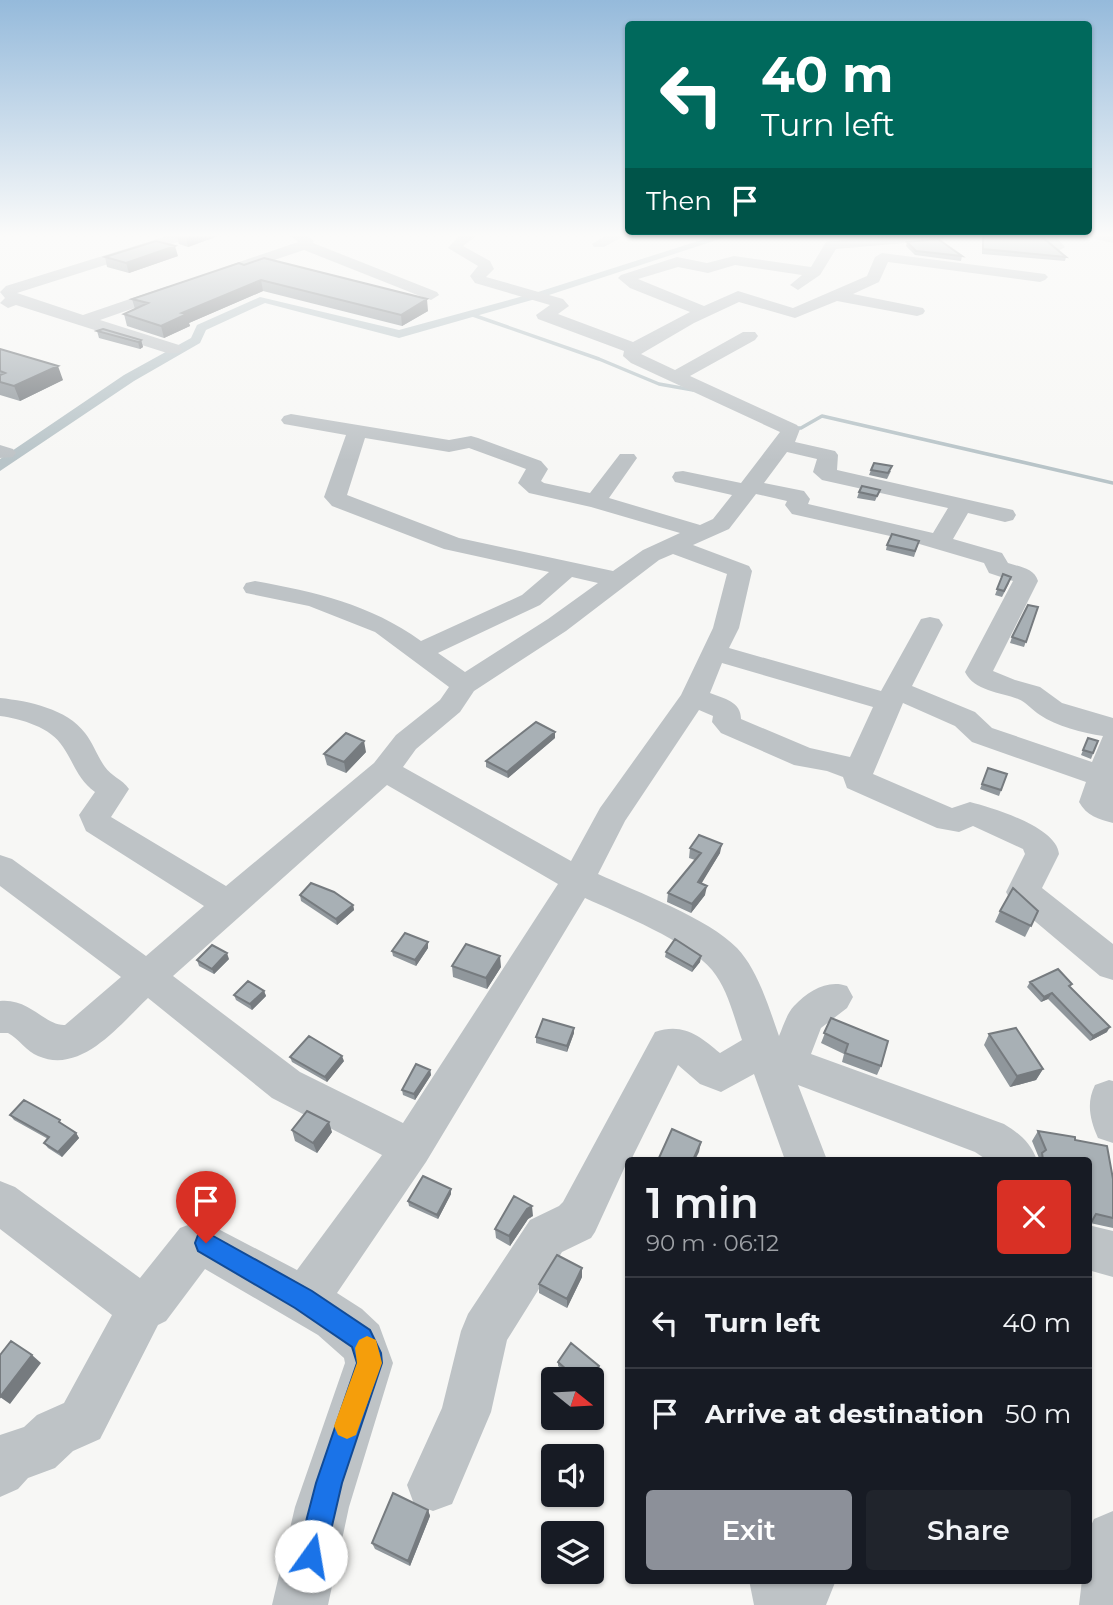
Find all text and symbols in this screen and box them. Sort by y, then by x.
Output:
text: 40 m [761,45,893,104]
icon: left [646,49,737,140]
text: Turn left [761,105,895,144]
icon: arrive [726,182,764,220]
text: Then [646,185,712,217]
pin [176,1171,236,1243]
text: 1 min [646,1177,759,1229]
button: close [997,1180,1071,1254]
icon: arrive [187,1182,225,1220]
text: 90 m · 06:12 [646,1229,779,1257]
icon: left [646,1304,684,1342]
text: Turn left [705,1307,821,1339]
text: 40 m [1002,1307,1071,1339]
north arrow [541,1367,604,1430]
map controls [541,1367,604,1584]
icon: arrive [646,1395,684,1433]
text: Arrive at destination [705,1398,984,1430]
text: 50 m [1005,1398,1071,1430]
button: sound [541,1444,604,1507]
button: Exit [646,1490,852,1570]
button: Share [866,1490,1071,1570]
position arrow [274,1519,348,1593]
button: layers [541,1521,604,1584]

